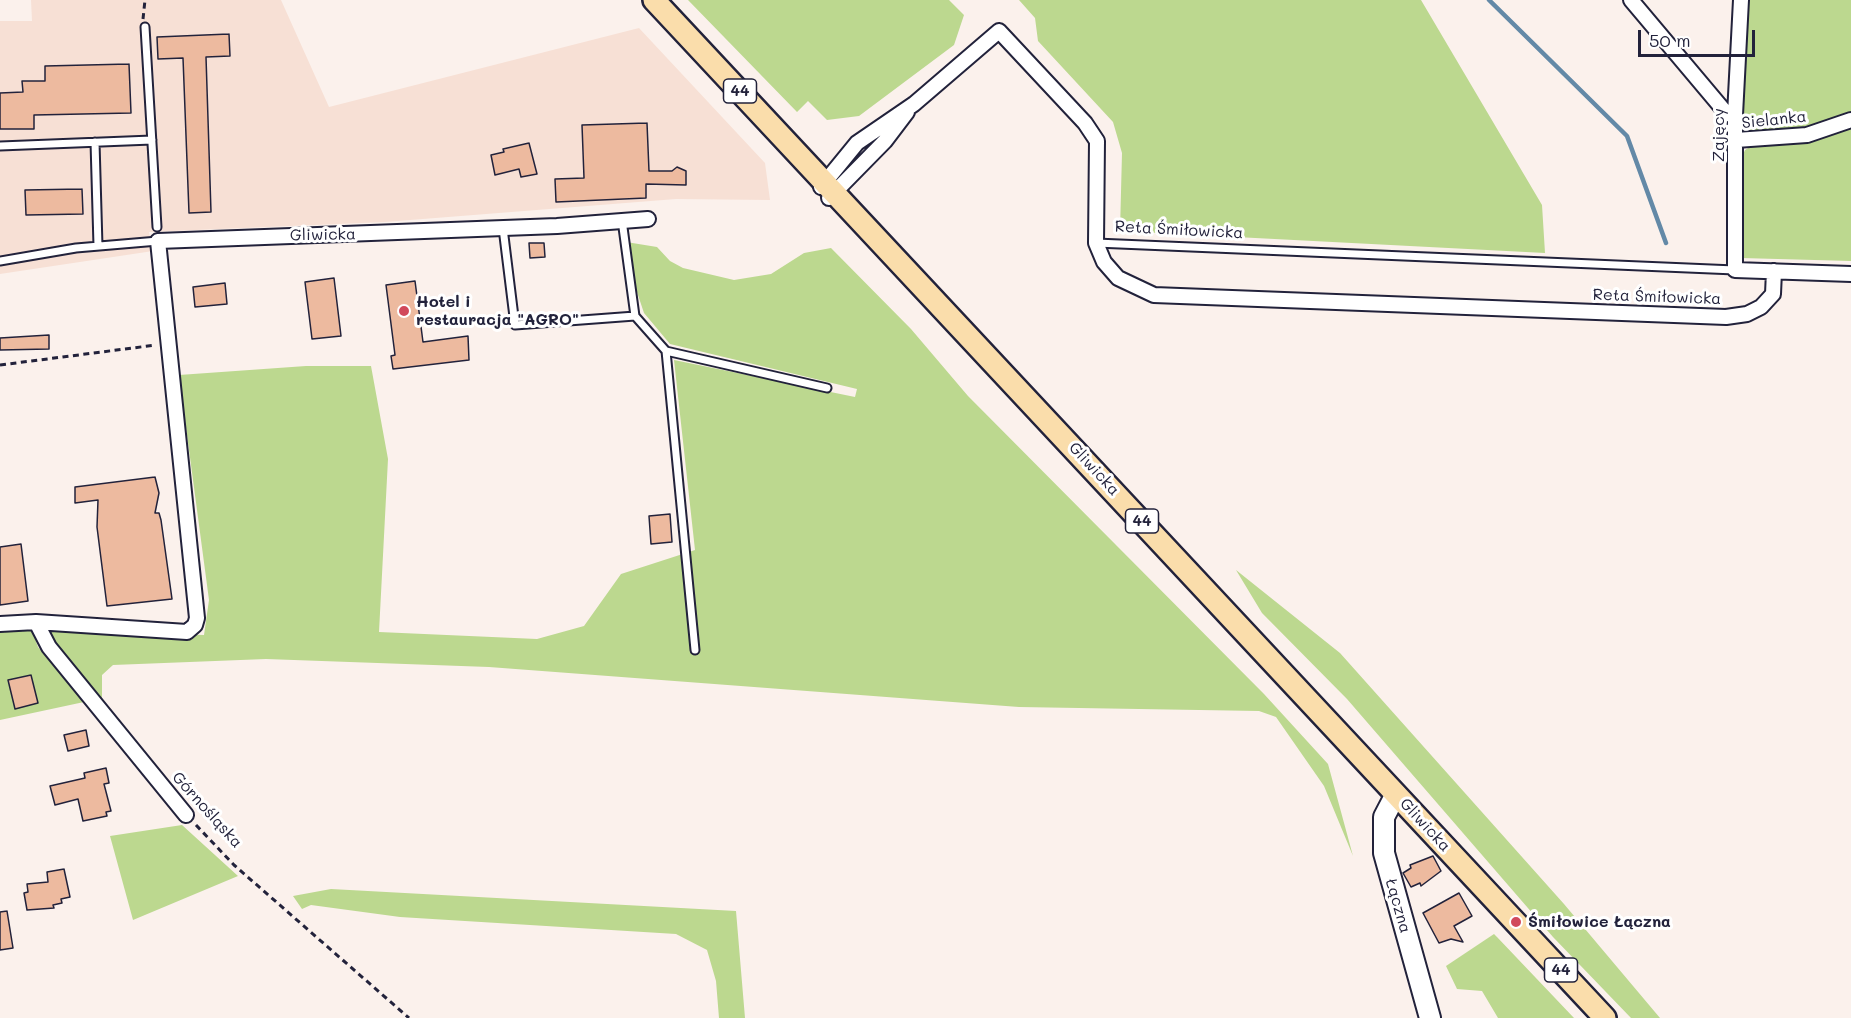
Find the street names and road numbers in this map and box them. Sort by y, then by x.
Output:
road number: 44 [724,79,756,103]
street label: Sielanka [1741,107,1807,133]
street label: Zajęcy [1709,108,1729,162]
street label: Reta Śmiłowicka [1114,217,1244,243]
street label: Gliwicka [290,225,356,245]
street label: Reta Śmiłowicka [1592,285,1722,309]
street label: Gliwicka [1064,438,1124,500]
road number: 44 [1126,509,1158,533]
street label: Górnośląska [168,768,246,852]
street label: Gliwicka [1395,794,1455,856]
street label: Łączna [1381,877,1415,935]
road number: 44 [1544,958,1578,982]

